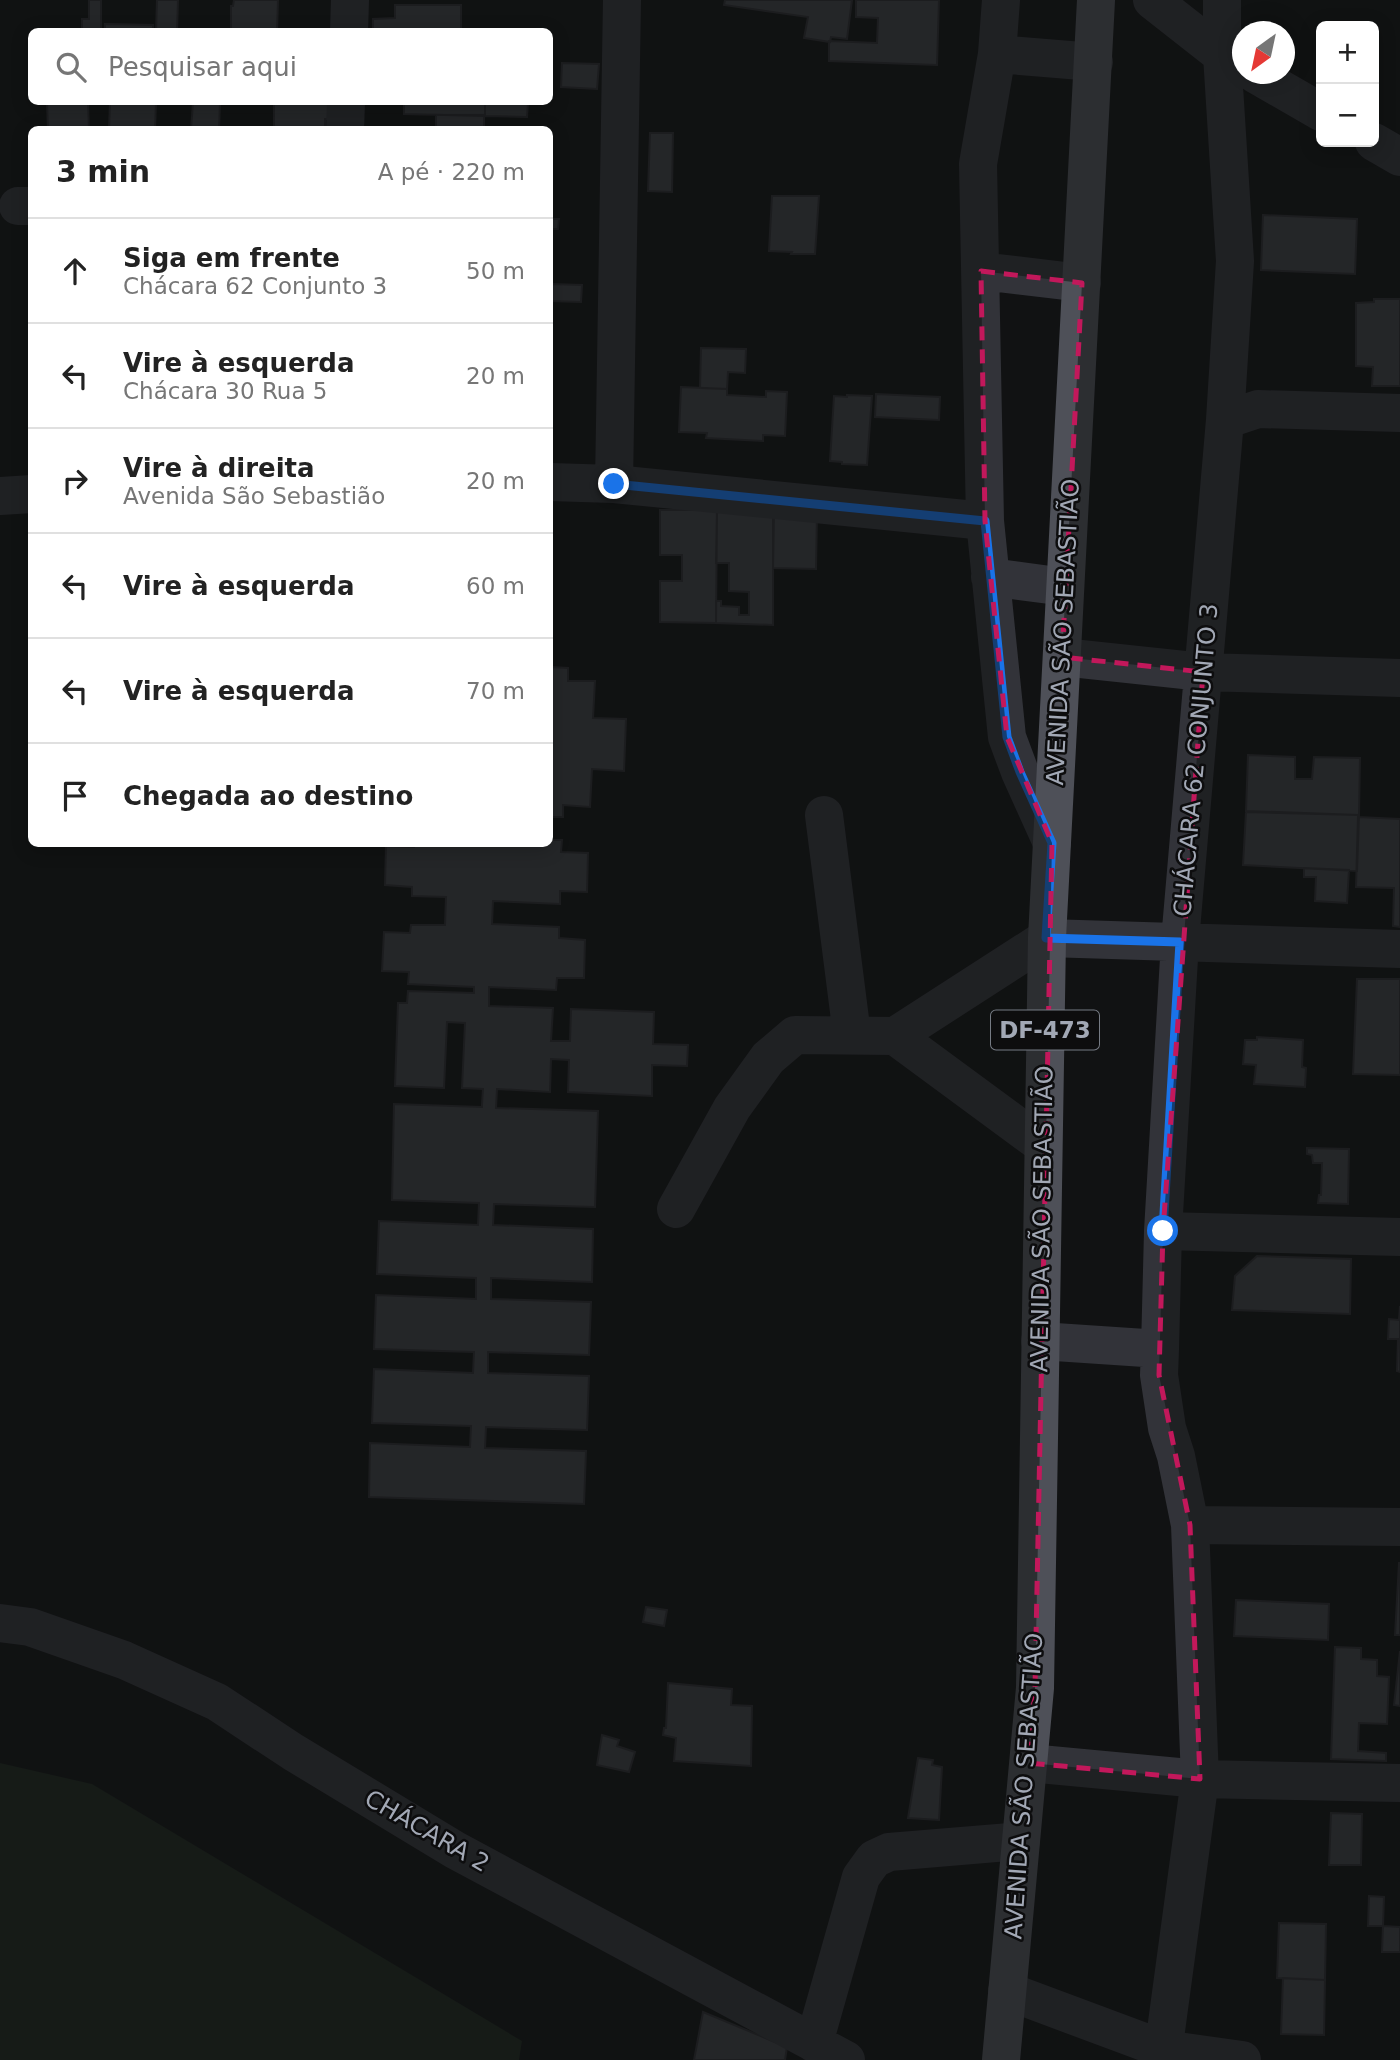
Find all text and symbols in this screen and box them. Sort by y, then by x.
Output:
north arrow [1232,21,1295,84]
map controls [1316,21,1379,147]
button: + [1316,21,1379,84]
search box [28,28,553,105]
icon: search [52,48,90,86]
text: Pesquisar aqui [108,52,297,82]
button: − [1316,84,1379,147]
text: 3 min [56,154,150,189]
text: A pé · 220 m [378,159,525,185]
text: Siga em frente [123,243,340,273]
icon: ahead [56,252,94,290]
text: 50 m [466,258,525,284]
text: Chácara 62 Conjunto 3 [123,273,387,299]
text: Vire à esquerda [123,348,355,378]
icon: left [56,357,94,395]
text: 20 m [466,363,525,389]
text: Chácara 30 Rua 5 [123,378,327,404]
text: Vire à direita [123,453,315,483]
icon: right [56,462,94,500]
text: 20 m [466,468,525,494]
route end [598,468,629,499]
street label: AVENIDA SÃO SEBASTIÃO [1039,478,1085,786]
text: Avenida São Sebastião [123,483,385,509]
icon: left [56,567,94,605]
text: Vire à esquerda [123,571,355,601]
text: 60 m [466,573,525,599]
street label: CHÁCARA 62 CONJUNTO 3 [1167,602,1224,918]
icon: left [56,672,94,710]
text: Vire à esquerda [123,676,355,706]
text: 70 m [466,678,525,704]
icon: arrive [56,777,94,815]
text: Chegada ao destino [123,781,413,811]
road number: DF-473 [991,1010,1099,1050]
street label: AVENIDA SÃO SEBASTIÃO [1023,1065,1059,1373]
route start [1147,1215,1178,1246]
street label: AVENIDA SÃO SEBASTIÃO [997,1632,1049,1940]
street label: CHÁCARA 2 [360,1783,495,1878]

